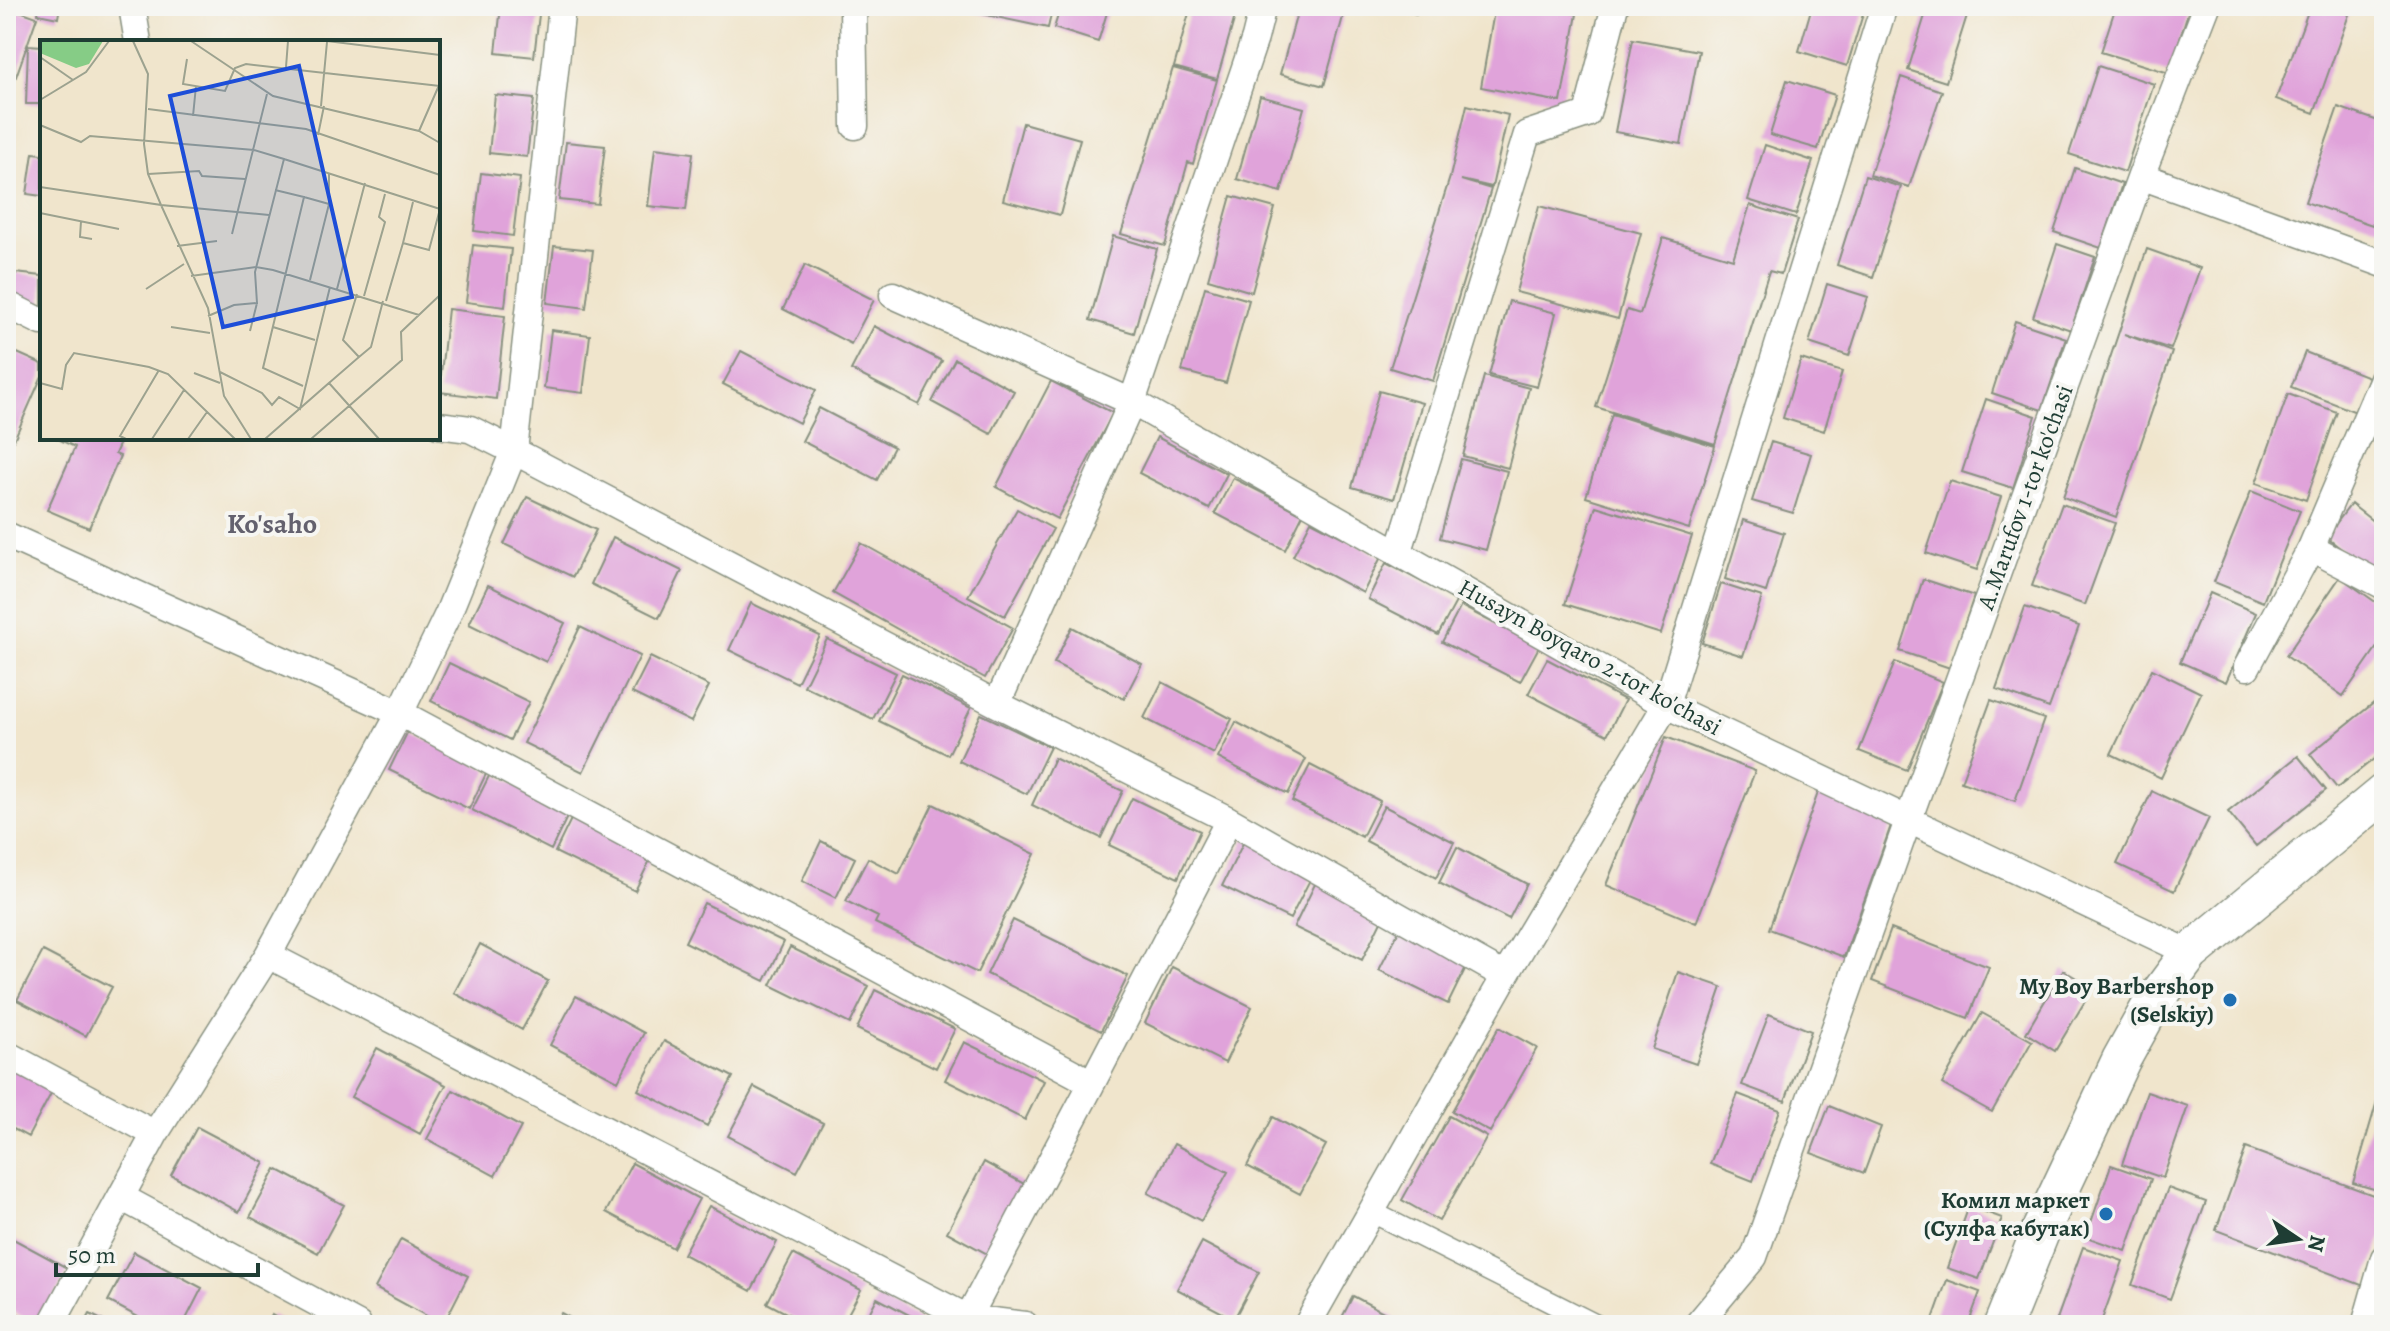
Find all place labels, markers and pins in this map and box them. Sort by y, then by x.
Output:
place label: My Boy Barbershop (Selskiy) [2019,970,2214,1030]
marker: My Boy Barbershop (Selskiy) [2221,991,2239,1009]
place label: Комил маркет (Сулфа кабутак) [1923,1184,2090,1244]
marker: Комил маркет (Сулфа кабутак) [2097,1205,2115,1223]

